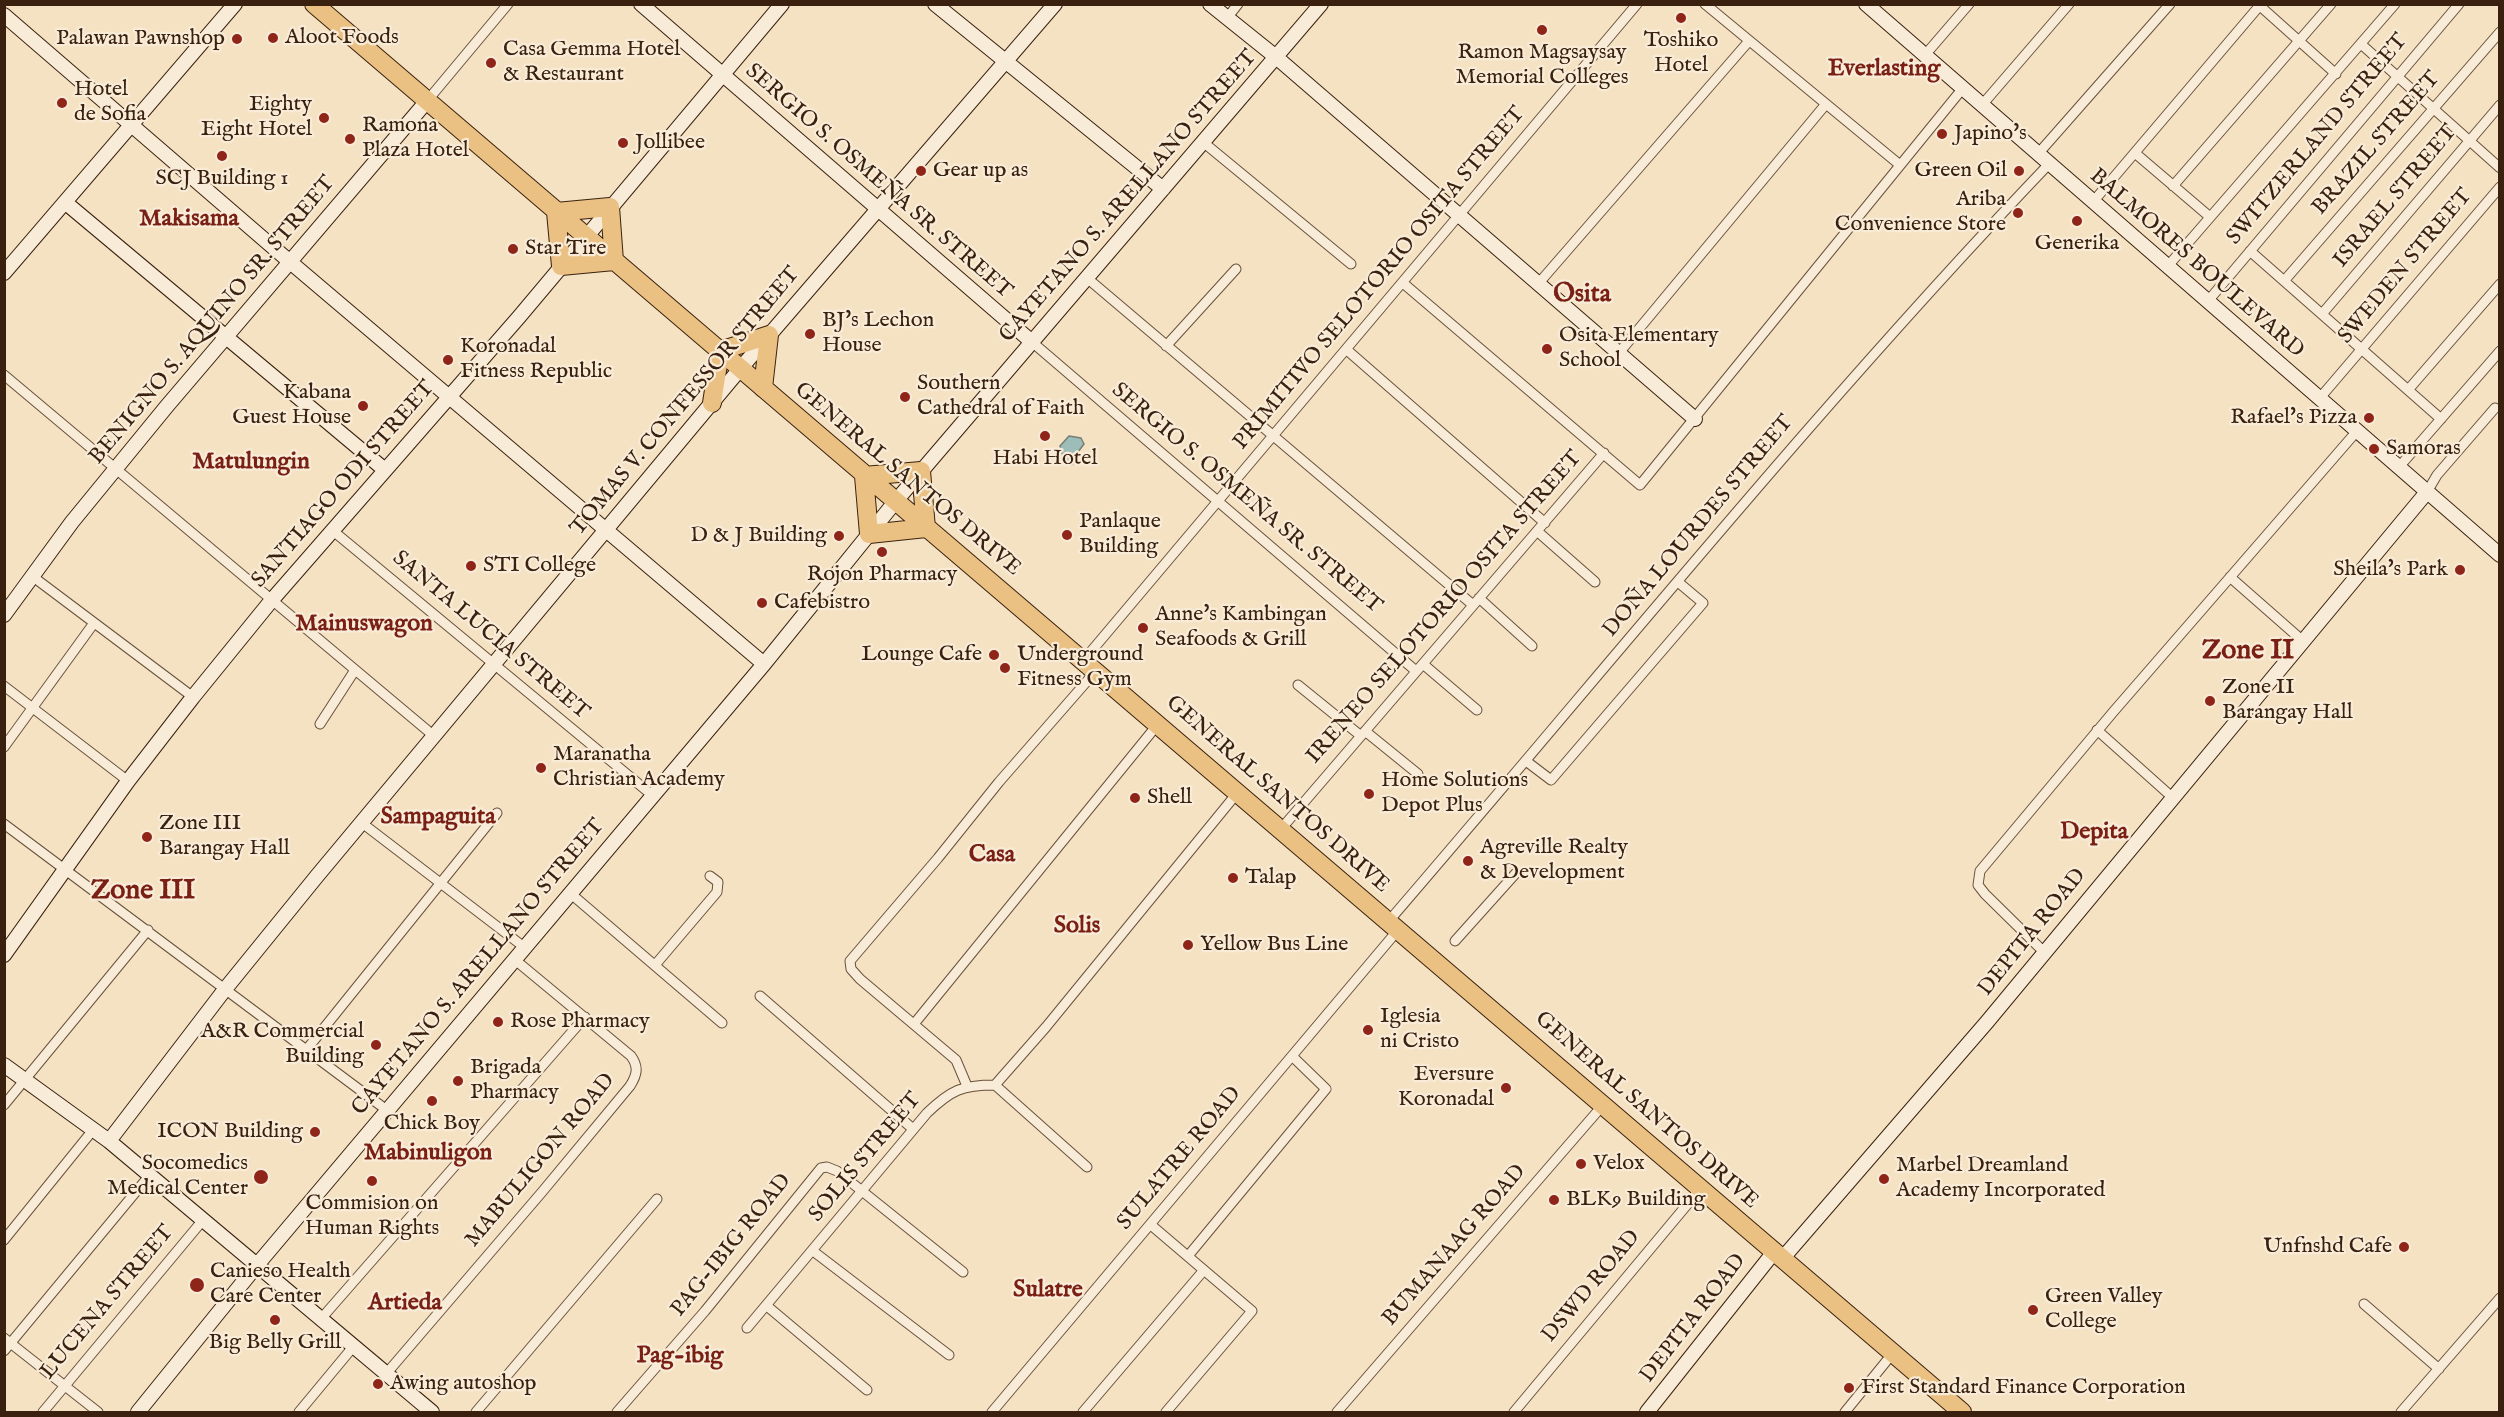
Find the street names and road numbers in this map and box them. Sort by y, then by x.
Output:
street label: SWITZERLAND STREET [2222,29,2414,251]
street label: CAYETANO S. ARELLANO STREET [995,45,1263,349]
street label: SERGIO S. OSMEÑA SR. STREET [739,59,1017,305]
street label: BRAZIL STREET [2307,67,2447,221]
street label: PRIMITIVO SELOTORIO OSITA STREET [1229,102,1531,456]
street label: ISRAEL STREET [2329,120,2463,274]
street label: BALMORES BOULEVARD [2083,164,2309,364]
street label: BENIGNO S. AQUINO SR. STREET [85,171,341,471]
street label: SWEDEN STREET [2333,184,2479,350]
street label: TOMAS V. CONFESSOR STREET [566,262,806,542]
street label: SANTIAGO ODI STREET [247,376,441,594]
street label: GENERAL SANTOS DRIVE [788,377,1026,583]
street label: SERGIO S. OSMEÑA SR. STREET [1105,378,1387,620]
street label: DOÑA LOURDES STREET [1598,411,1800,643]
street label: IRENEO SELOTORIO OSITA STREET [1302,446,1588,770]
street label: SANTA LUCIA STREET [386,546,594,726]
street label: GENERAL SANTOS DRIVE [1160,691,1394,899]
street label: CAYETANO S. ARELLANO STREET [347,814,611,1122]
street label: DEPITA ROAD [1973,864,2093,1002]
street label: GENERAL SANTOS DRIVE [1529,1007,1763,1215]
street label: MABULIGON ROAD [460,1069,622,1253]
street label: SULATRE ROAD [1112,1082,1248,1236]
street label: SOLIS STREET [804,1088,928,1228]
street label: BUMANAAG ROAD [1378,1160,1532,1332]
street label: PAG-IBIG ROAD [666,1169,798,1323]
street label: LUCENA STREET [36,1221,180,1385]
street label: DSWD ROAD [1537,1225,1647,1349]
street label: DEPITA ROAD [1635,1249,1753,1389]

